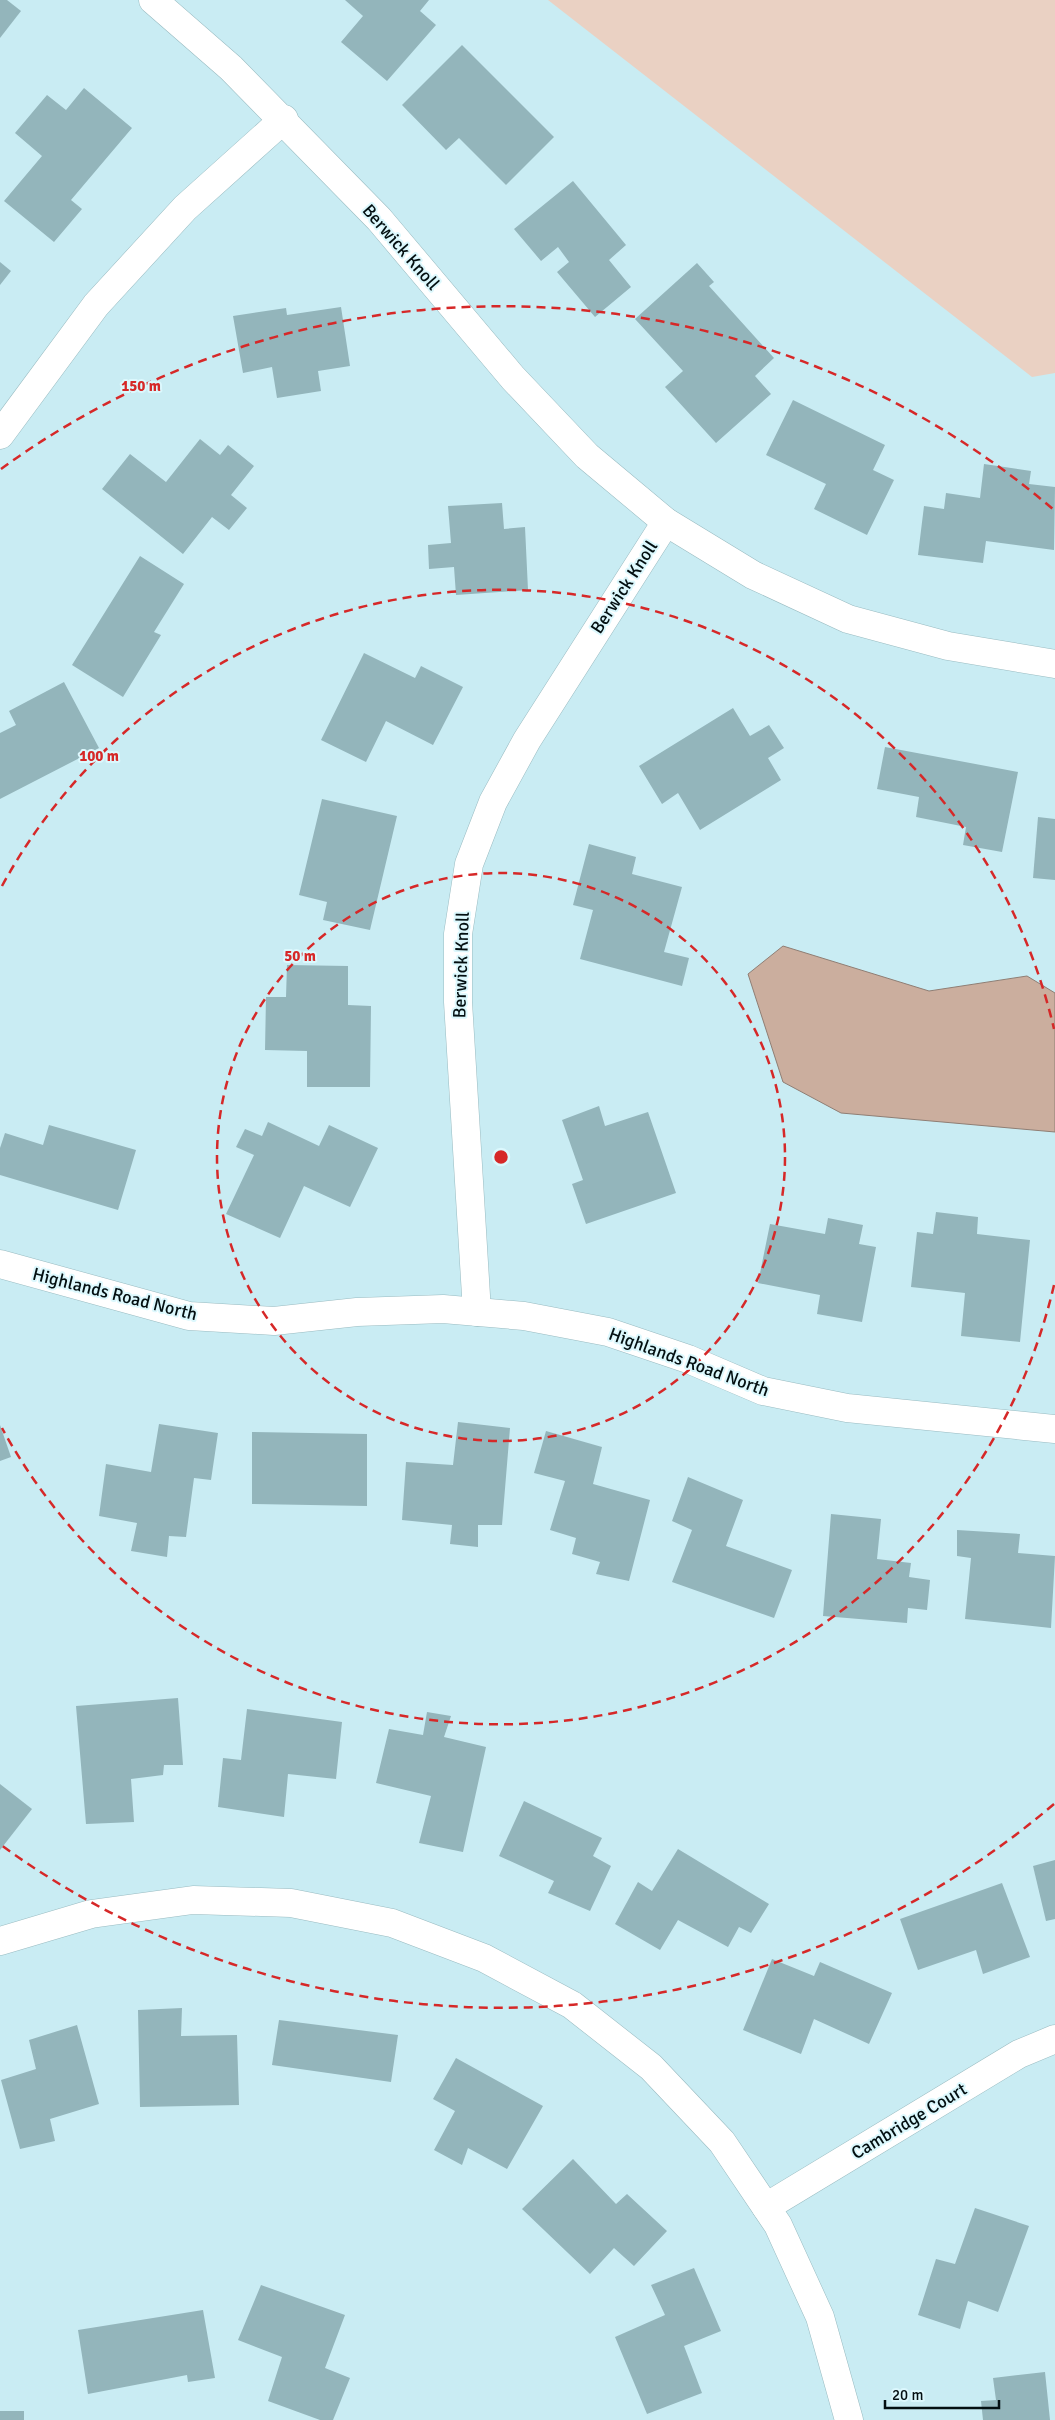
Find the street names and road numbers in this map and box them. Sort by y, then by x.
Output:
street label: Berwick Knoll [358,199,444,295]
street label: Berwick Knoll [586,536,662,638]
street label: Berwick Knoll [448,911,474,1019]
street label: Highlands Road North [30,1263,200,1325]
street label: Highlands Road North [606,1323,772,1401]
street label: Cambridge Court [847,2078,971,2164]

